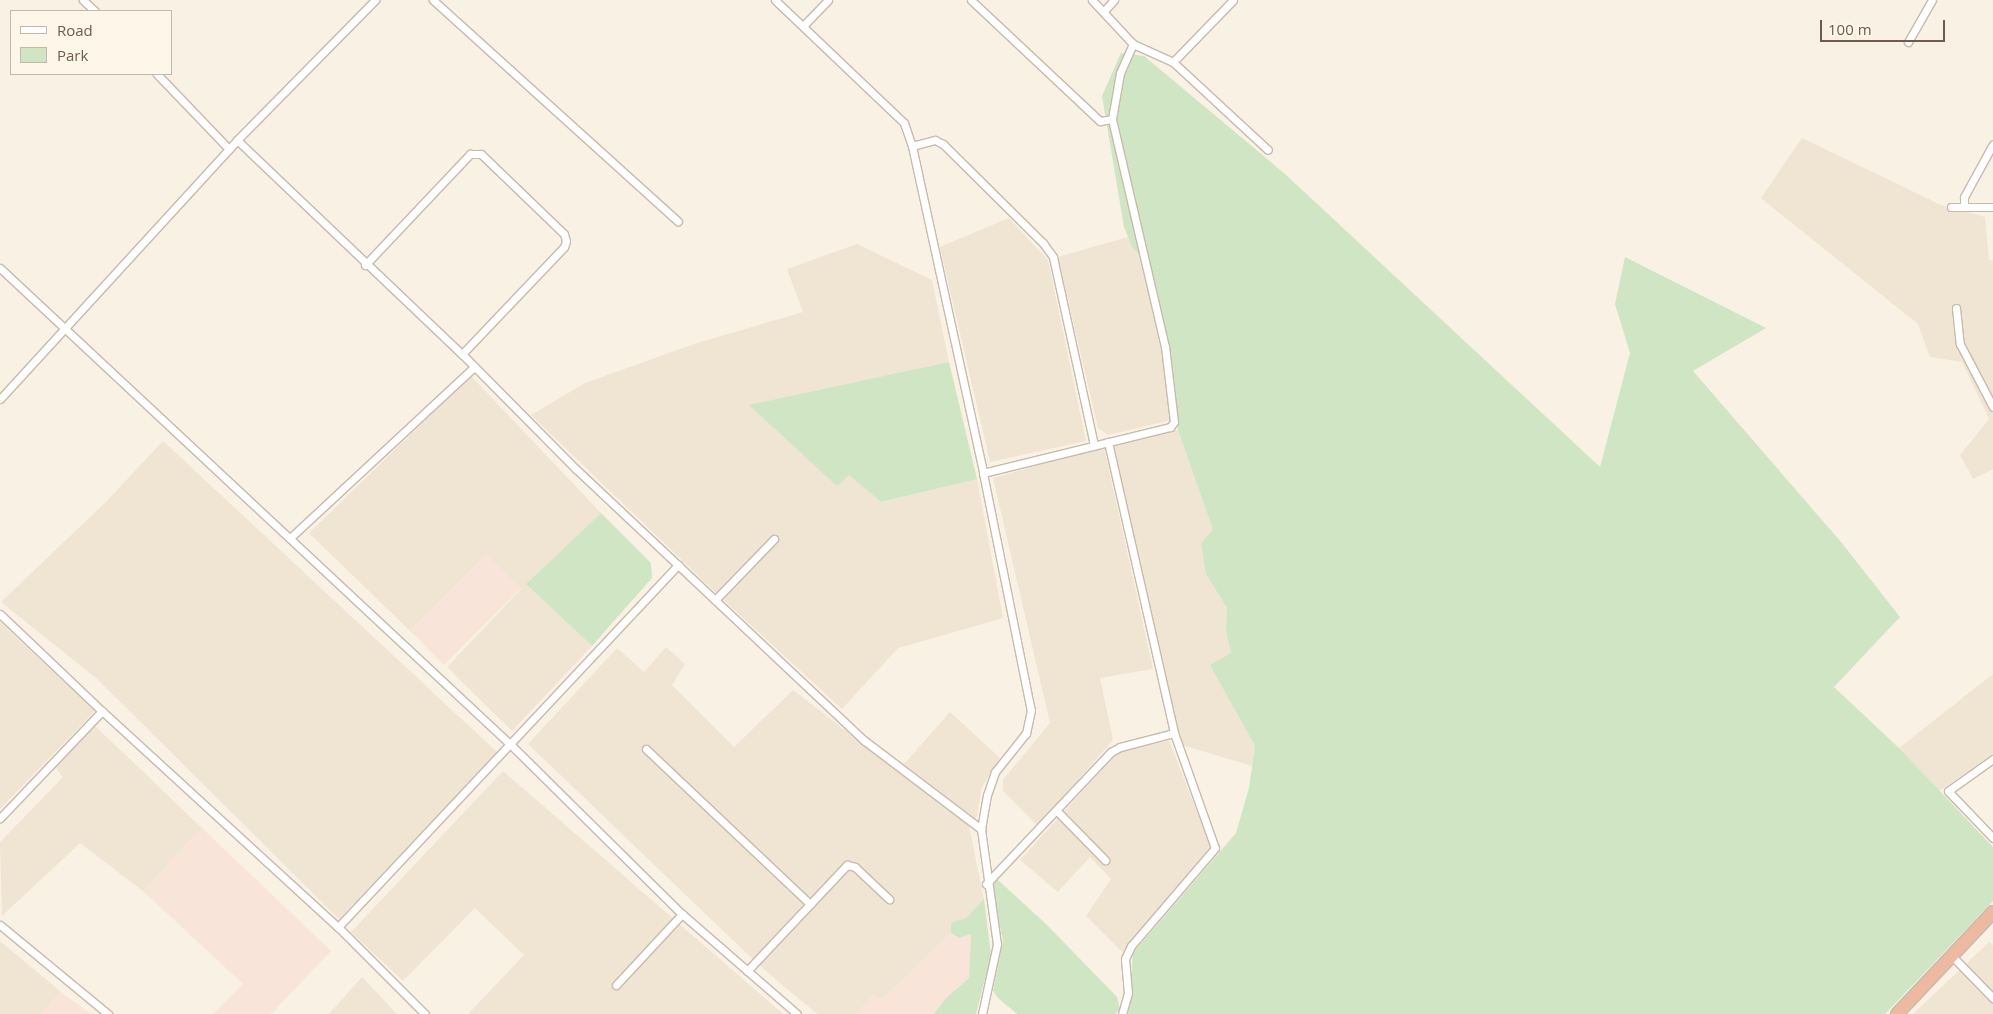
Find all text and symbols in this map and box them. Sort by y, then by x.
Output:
legend [10,10,172,75]
scale bar [1823,10,1948,42]
text: 100 m [1828,19,1872,39]
text: Road [57,20,93,40]
text: Park [57,45,88,65]

